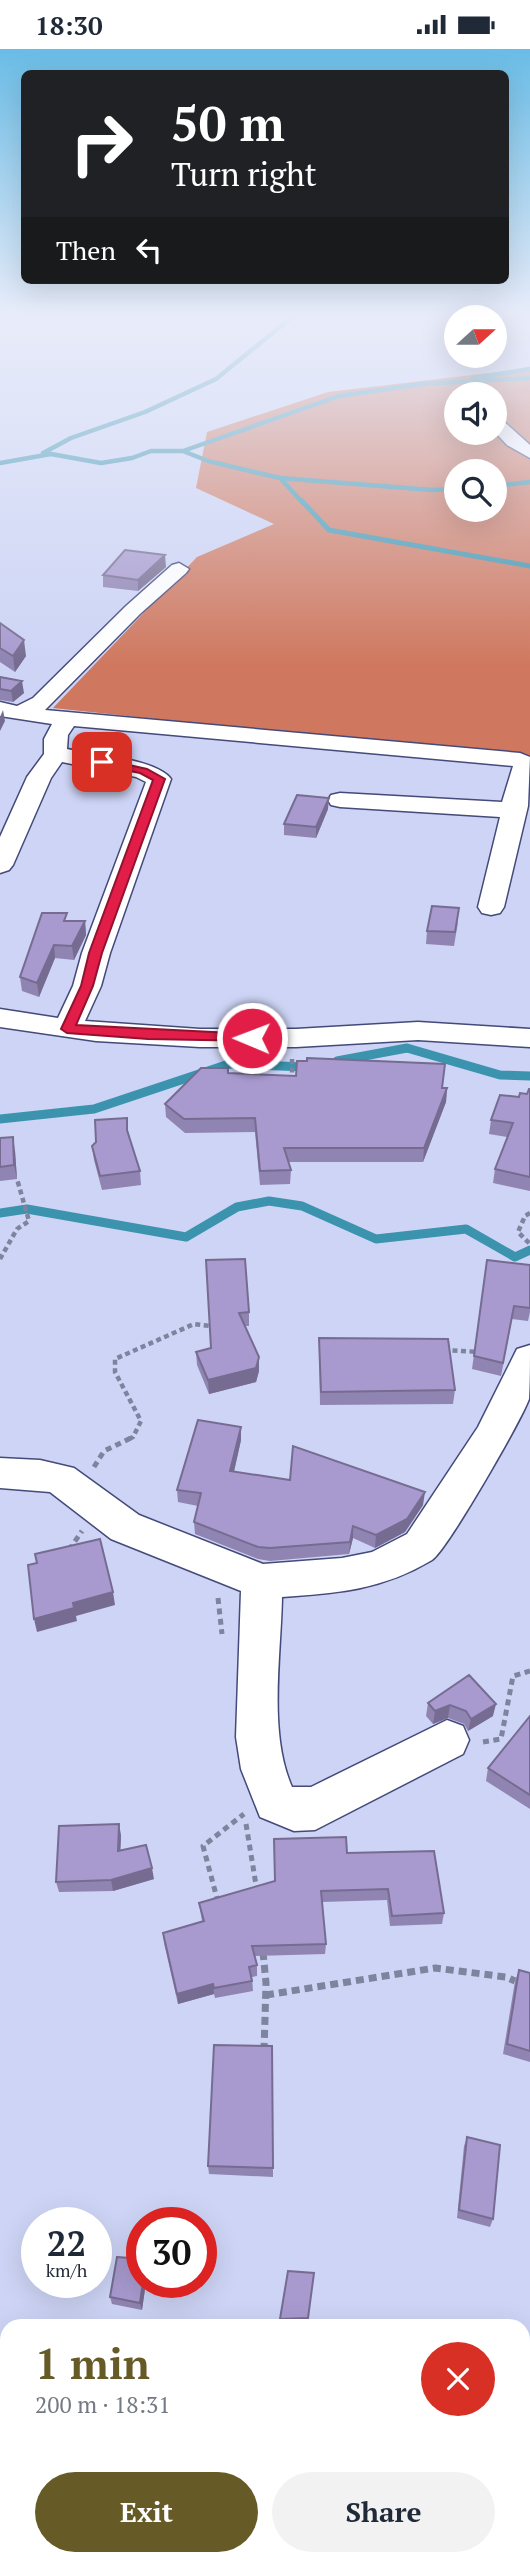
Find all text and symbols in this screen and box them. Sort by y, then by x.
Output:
text: 18:30 [35,8,103,42]
text: 50 m [171,90,285,155]
icon: right [56,98,147,189]
text: Turn right [171,153,317,195]
icon: left [130,231,168,269]
text: Then [56,233,116,267]
north arrow [444,305,508,367]
map controls [444,305,507,522]
button: sound [444,382,507,445]
button: search [444,459,507,522]
pin [72,732,132,792]
icon: arrive [83,743,121,781]
position arrow [215,1001,289,1075]
speed limit sign: 30 [126,2207,217,2298]
text: 22 [47,2220,86,2266]
text: km/h [46,2258,87,2282]
text: 1 min [35,2335,150,2391]
button: close [421,2342,495,2416]
text: 200 m · 18:31 [35,2389,170,2420]
button: Exit [35,2472,258,2552]
button: Share [272,2472,495,2552]

